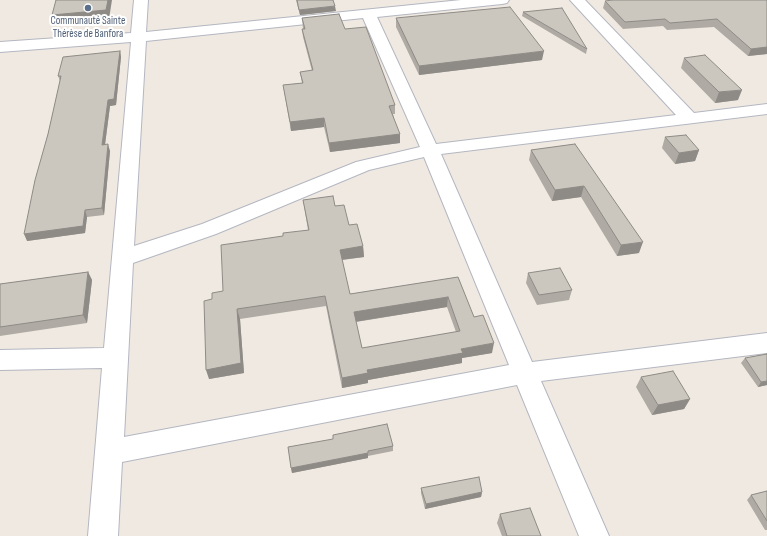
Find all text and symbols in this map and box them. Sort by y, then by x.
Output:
marker: Communauté Sainte Thérèse de Banfora [83,3,93,13]
place label: Communauté Sainte Thérèse de Banfora [51,14,125,40]

